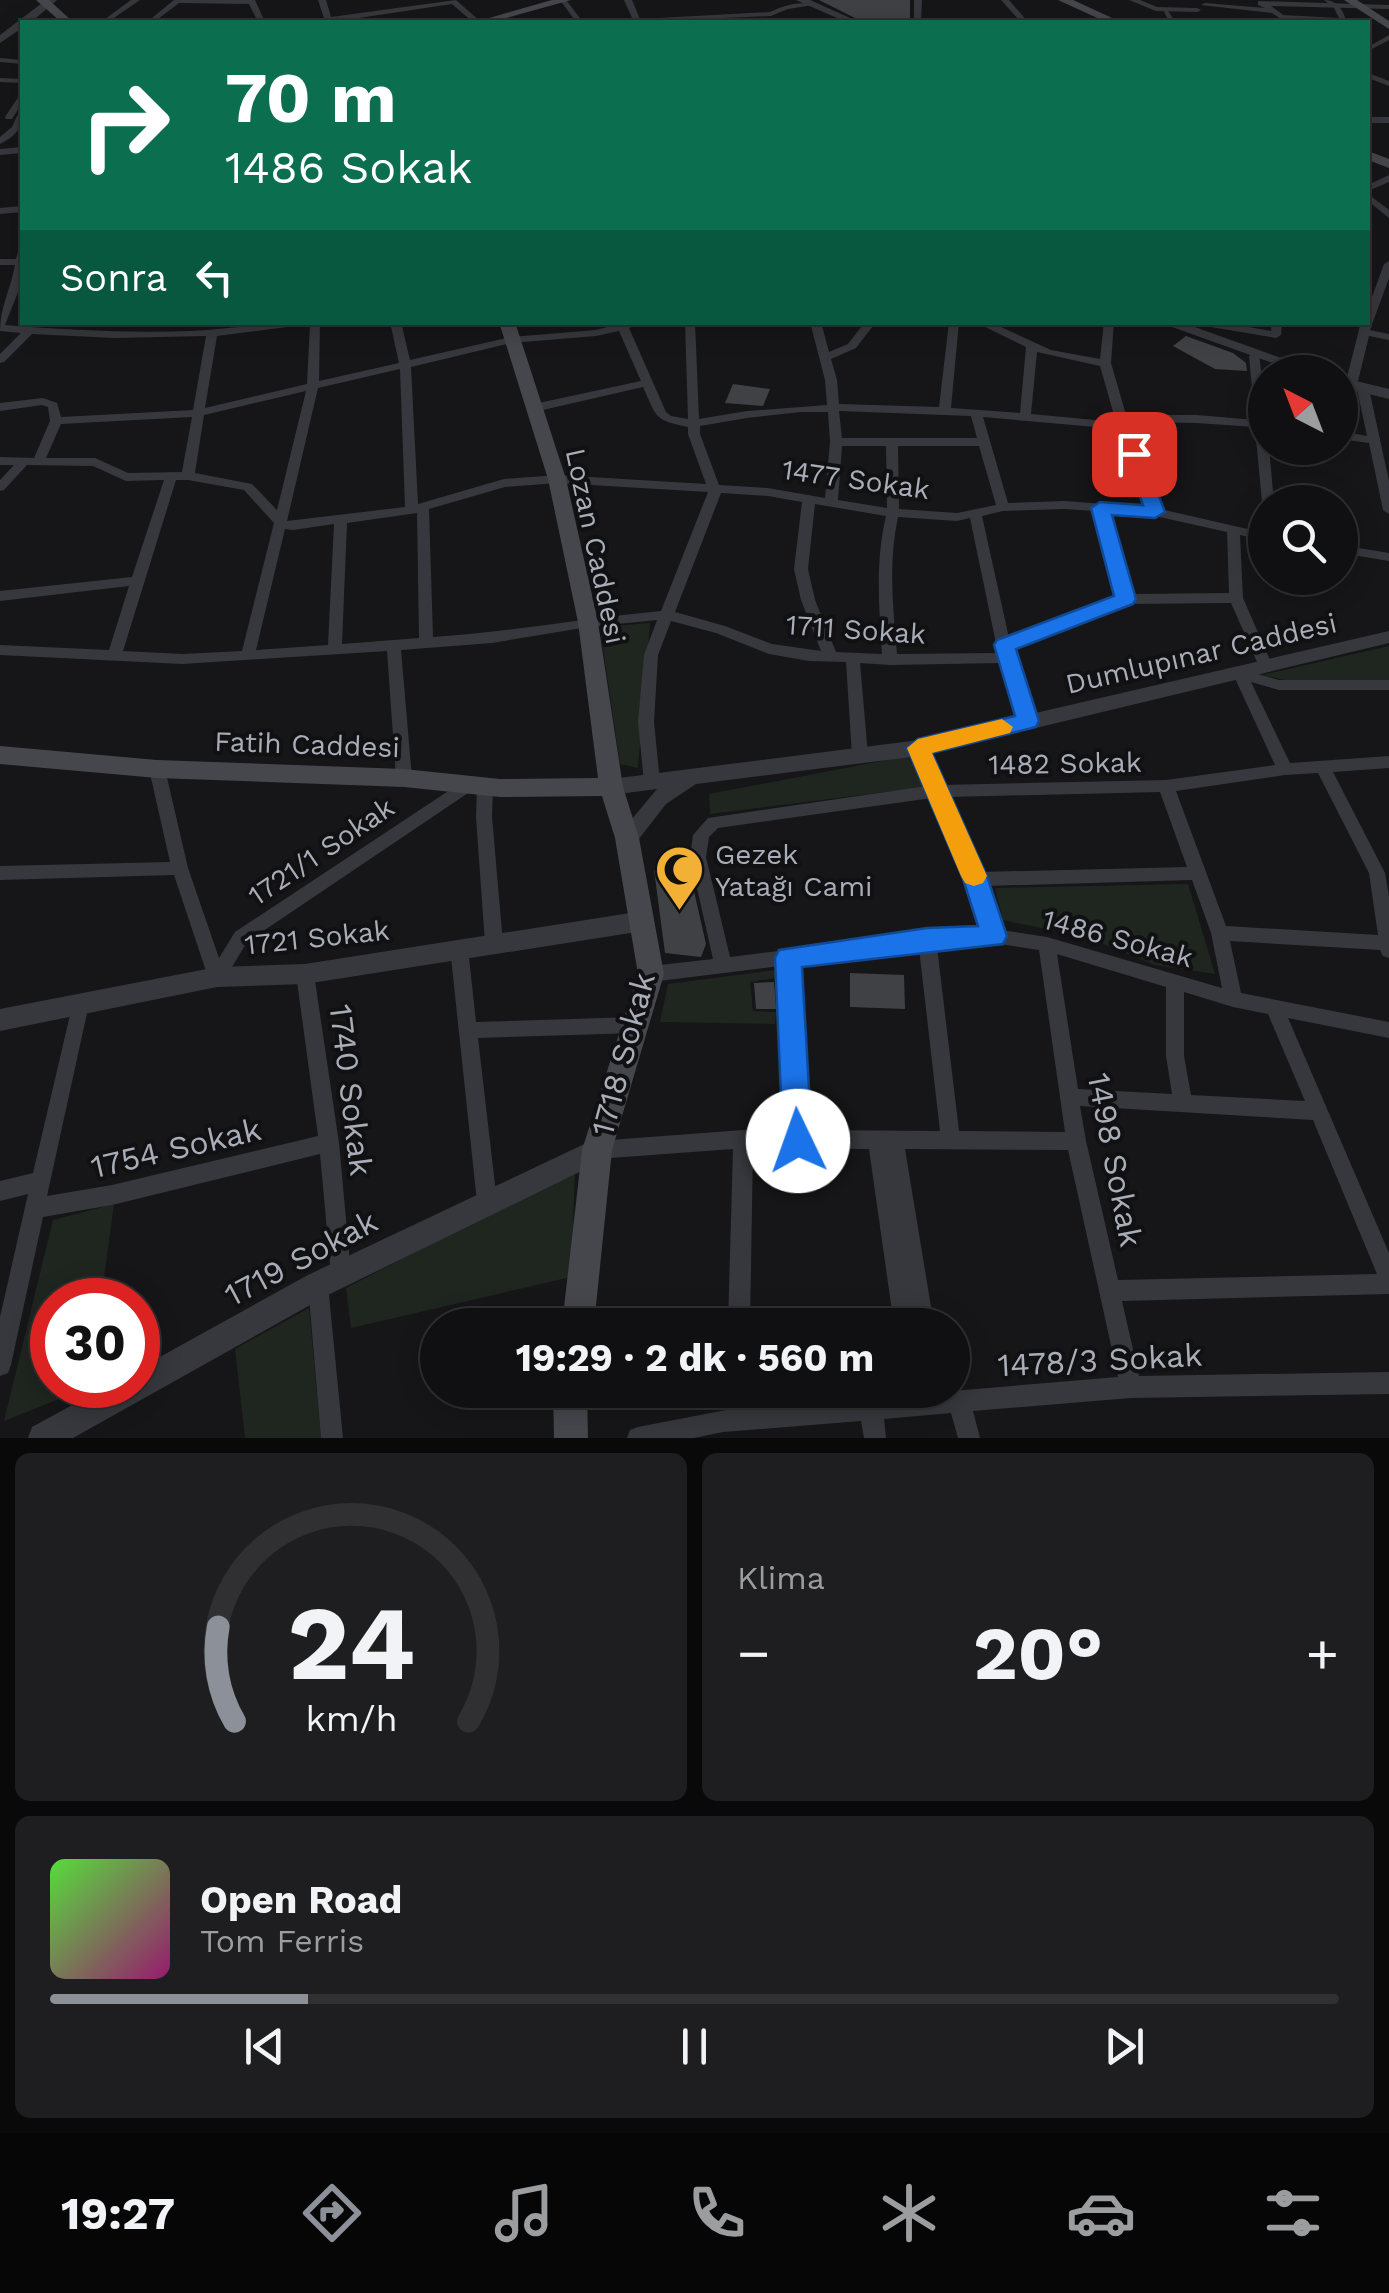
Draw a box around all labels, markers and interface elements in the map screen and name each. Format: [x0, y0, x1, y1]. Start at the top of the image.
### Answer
text: 70 m [225, 57, 397, 139]
icon: right [60, 60, 190, 190]
text: 1486 Sokak [225, 141, 472, 194]
icon: left [187, 250, 242, 305]
text: Sonra [60, 256, 167, 300]
north arrow [1248, 355, 1358, 465]
map controls [1248, 355, 1358, 595]
pin [1092, 412, 1177, 497]
icon: arrive [1107, 427, 1162, 482]
street label: Lozan Caddesi [559, 445, 632, 647]
street label: 1477 Sokak [780, 453, 932, 506]
button: search [1248, 485, 1358, 595]
street label: Dumlupınar Caddesi [1062, 606, 1340, 701]
street label: 1711 Sokak [785, 608, 927, 651]
street label: Fatih Caddesi [214, 725, 400, 764]
street label: 1482 Sokak [988, 746, 1142, 781]
street label: 1721/1 Sokak [242, 791, 401, 912]
place label: Gezek Yatağı Cami [715, 838, 873, 903]
mosque icon: Gezek Yatağı Cami [654, 844, 706, 912]
street label: 1486 Sokak [1039, 903, 1197, 974]
street label: 1721 Sokak [243, 913, 391, 962]
street label: 1718 Sokak [583, 968, 663, 1140]
street label: 1740 Sokak [322, 1002, 380, 1178]
street label: 1498 Sokak [1080, 1070, 1150, 1250]
position arrow [746, 1089, 850, 1193]
street label: 1754 Sokak [87, 1110, 265, 1186]
street label: 1719 Sokak [218, 1202, 384, 1314]
speed limit sign: 30 [30, 1278, 160, 1408]
text: 19:29 · 2 dk · 560 m [516, 1336, 874, 1380]
street label: 1478/3 Sokak [997, 1336, 1203, 1384]
text: Klima [737, 1559, 825, 1597]
text: 24 [287, 1582, 415, 1704]
text: 20° [973, 1609, 1103, 1697]
text: − [737, 1621, 770, 1685]
text: + [1306, 1621, 1339, 1685]
text: km/h [305, 1698, 397, 1740]
text: Open Road [200, 1878, 402, 1922]
text: Tom Ferris [200, 1922, 364, 1960]
icon: previous [237, 2019, 292, 2074]
icon: pause [667, 2019, 722, 2074]
icon: next [1097, 2019, 1152, 2074]
icon: directions [297, 2178, 367, 2248]
icon: music [489, 2178, 559, 2248]
icon: phone [682, 2178, 752, 2248]
icon: climate [874, 2178, 944, 2248]
icon: car [1066, 2178, 1136, 2248]
icon: filters [1258, 2178, 1328, 2248]
text: 19:27 [61, 2187, 175, 2240]

